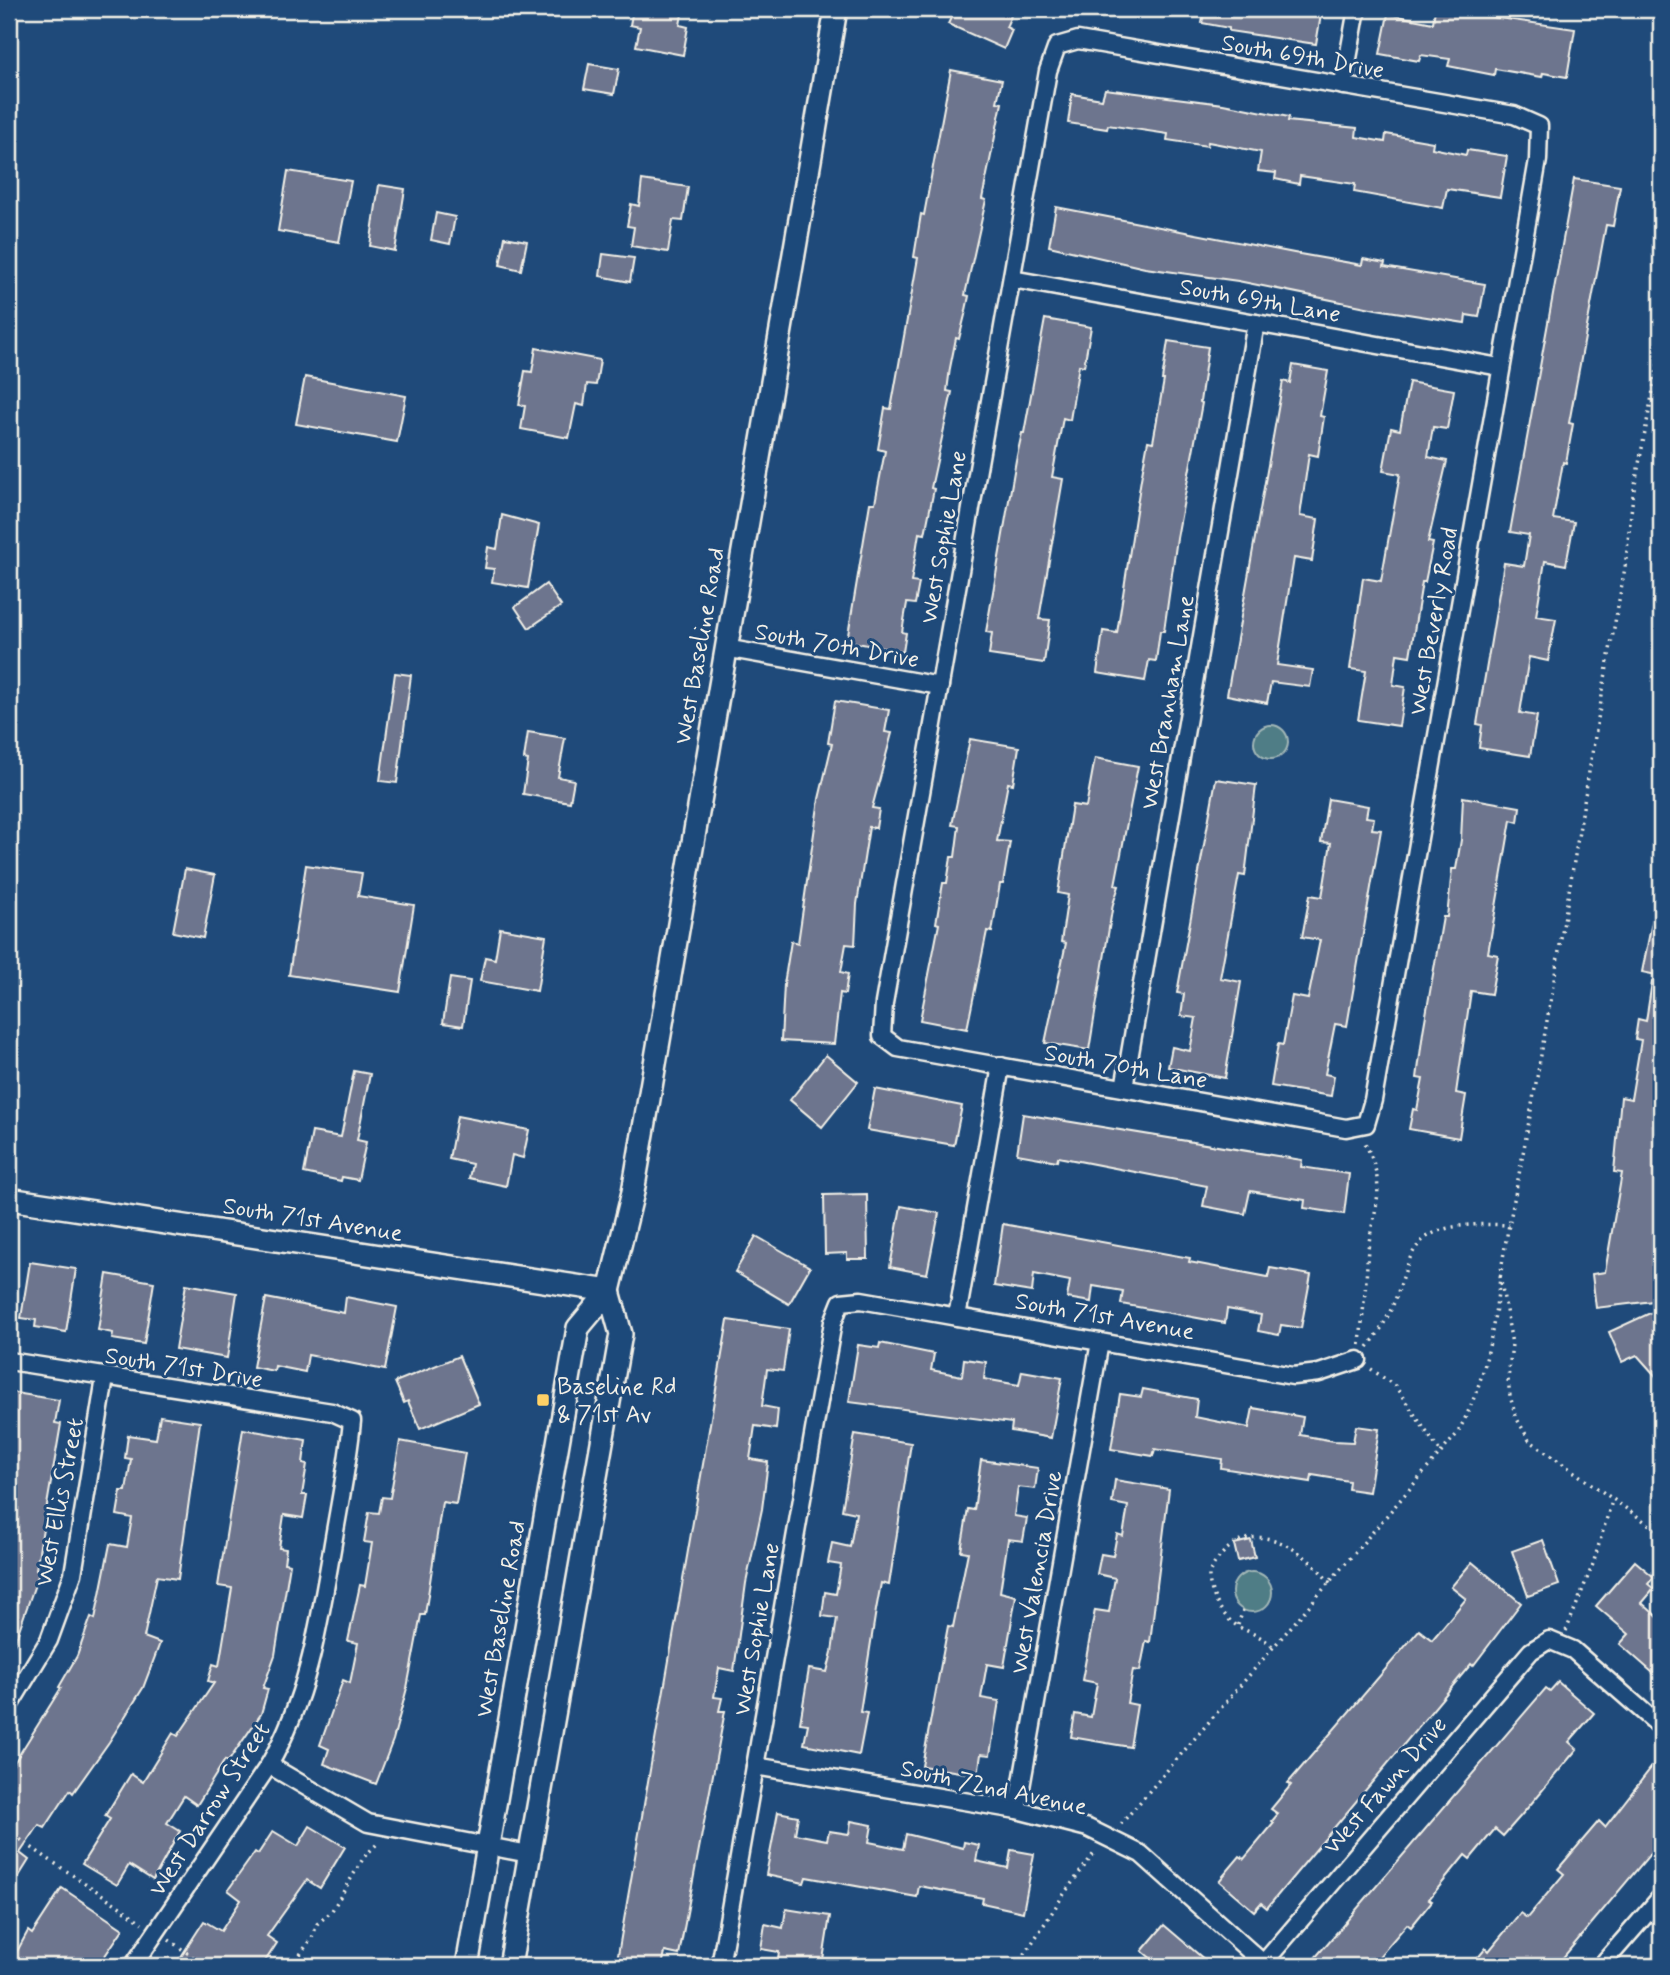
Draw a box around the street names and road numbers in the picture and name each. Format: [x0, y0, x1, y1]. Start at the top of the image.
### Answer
street label: South 69th Drive [1219, 28, 1387, 87]
street label: South 69th Lane [1177, 272, 1343, 331]
street label: West Sophie Lane [914, 448, 975, 626]
street label: West Beverly Road [1403, 525, 1466, 718]
street label: West Baseline Road [668, 545, 733, 747]
street label: West Branham Lane [1134, 592, 1203, 812]
street label: South 70th Drive [752, 617, 921, 676]
street label: South 70th Lane [1042, 1038, 1210, 1097]
street label: South 71st Avenue [221, 1191, 405, 1250]
street label: South 71st Avenue [1013, 1286, 1197, 1349]
street label: South 71st Drive [103, 1341, 265, 1396]
street label: West Ellis Street [29, 1415, 92, 1589]
street label: West Valencia Drive [1004, 1468, 1071, 1677]
street label: West Baseline Road [469, 1518, 534, 1720]
street label: West Sophie Lane [727, 1540, 788, 1718]
street label: West Fawn Drive [1318, 1710, 1455, 1862]
street label: West Darrow Street [142, 1717, 278, 1903]
street label: South 72nd Avenue [897, 1754, 1090, 1823]

